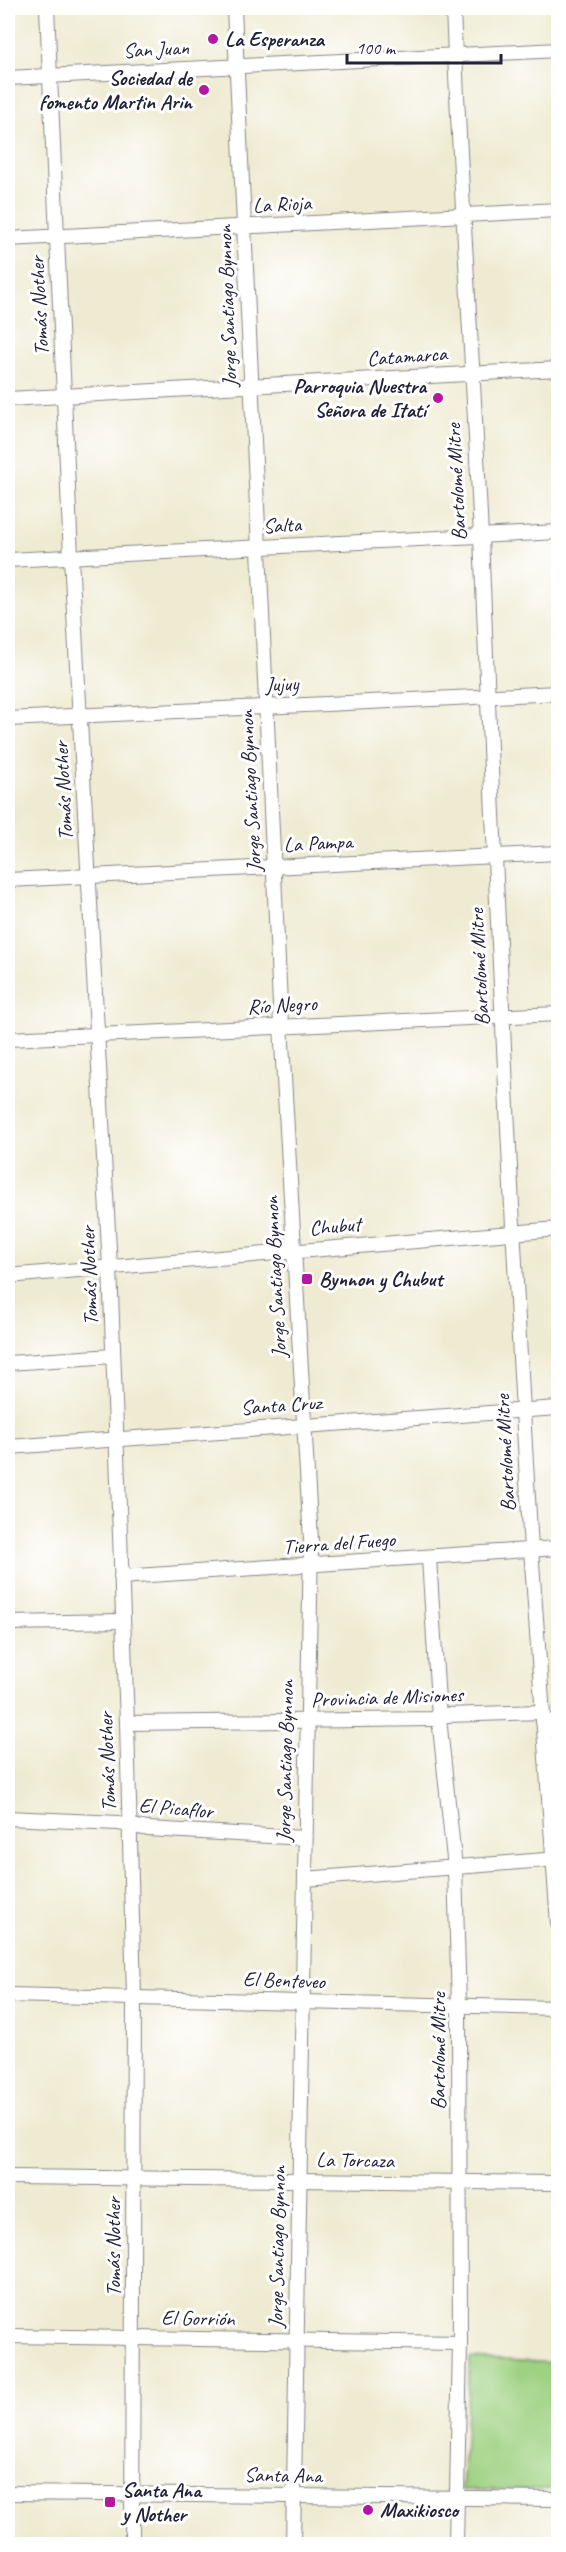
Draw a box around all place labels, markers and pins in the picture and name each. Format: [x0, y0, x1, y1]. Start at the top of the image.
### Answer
place label: La Esperanza [225, 26, 326, 52]
marker: La Esperanza [206, 32, 220, 46]
place label: Sociedad de fomento Martin Arin [39, 65, 194, 115]
marker: Sociedad de fomento Martin Arin [197, 83, 211, 97]
place label: Parroquia Nuestra Señora de Itatí [293, 373, 430, 423]
marker: Parroquia Nuestra Señora de Itatí [431, 391, 445, 405]
place label: Bynnon y Chubut [319, 1266, 445, 1293]
marker: Bynnon y Chubut [300, 1272, 314, 1286]
place label: Santa Ana y Nother [120, 2477, 203, 2527]
marker: Santa Ana y Nother [103, 2495, 117, 2509]
place label: Maxikiosco [380, 2497, 461, 2523]
marker: Maxikiosco [361, 2503, 375, 2517]

